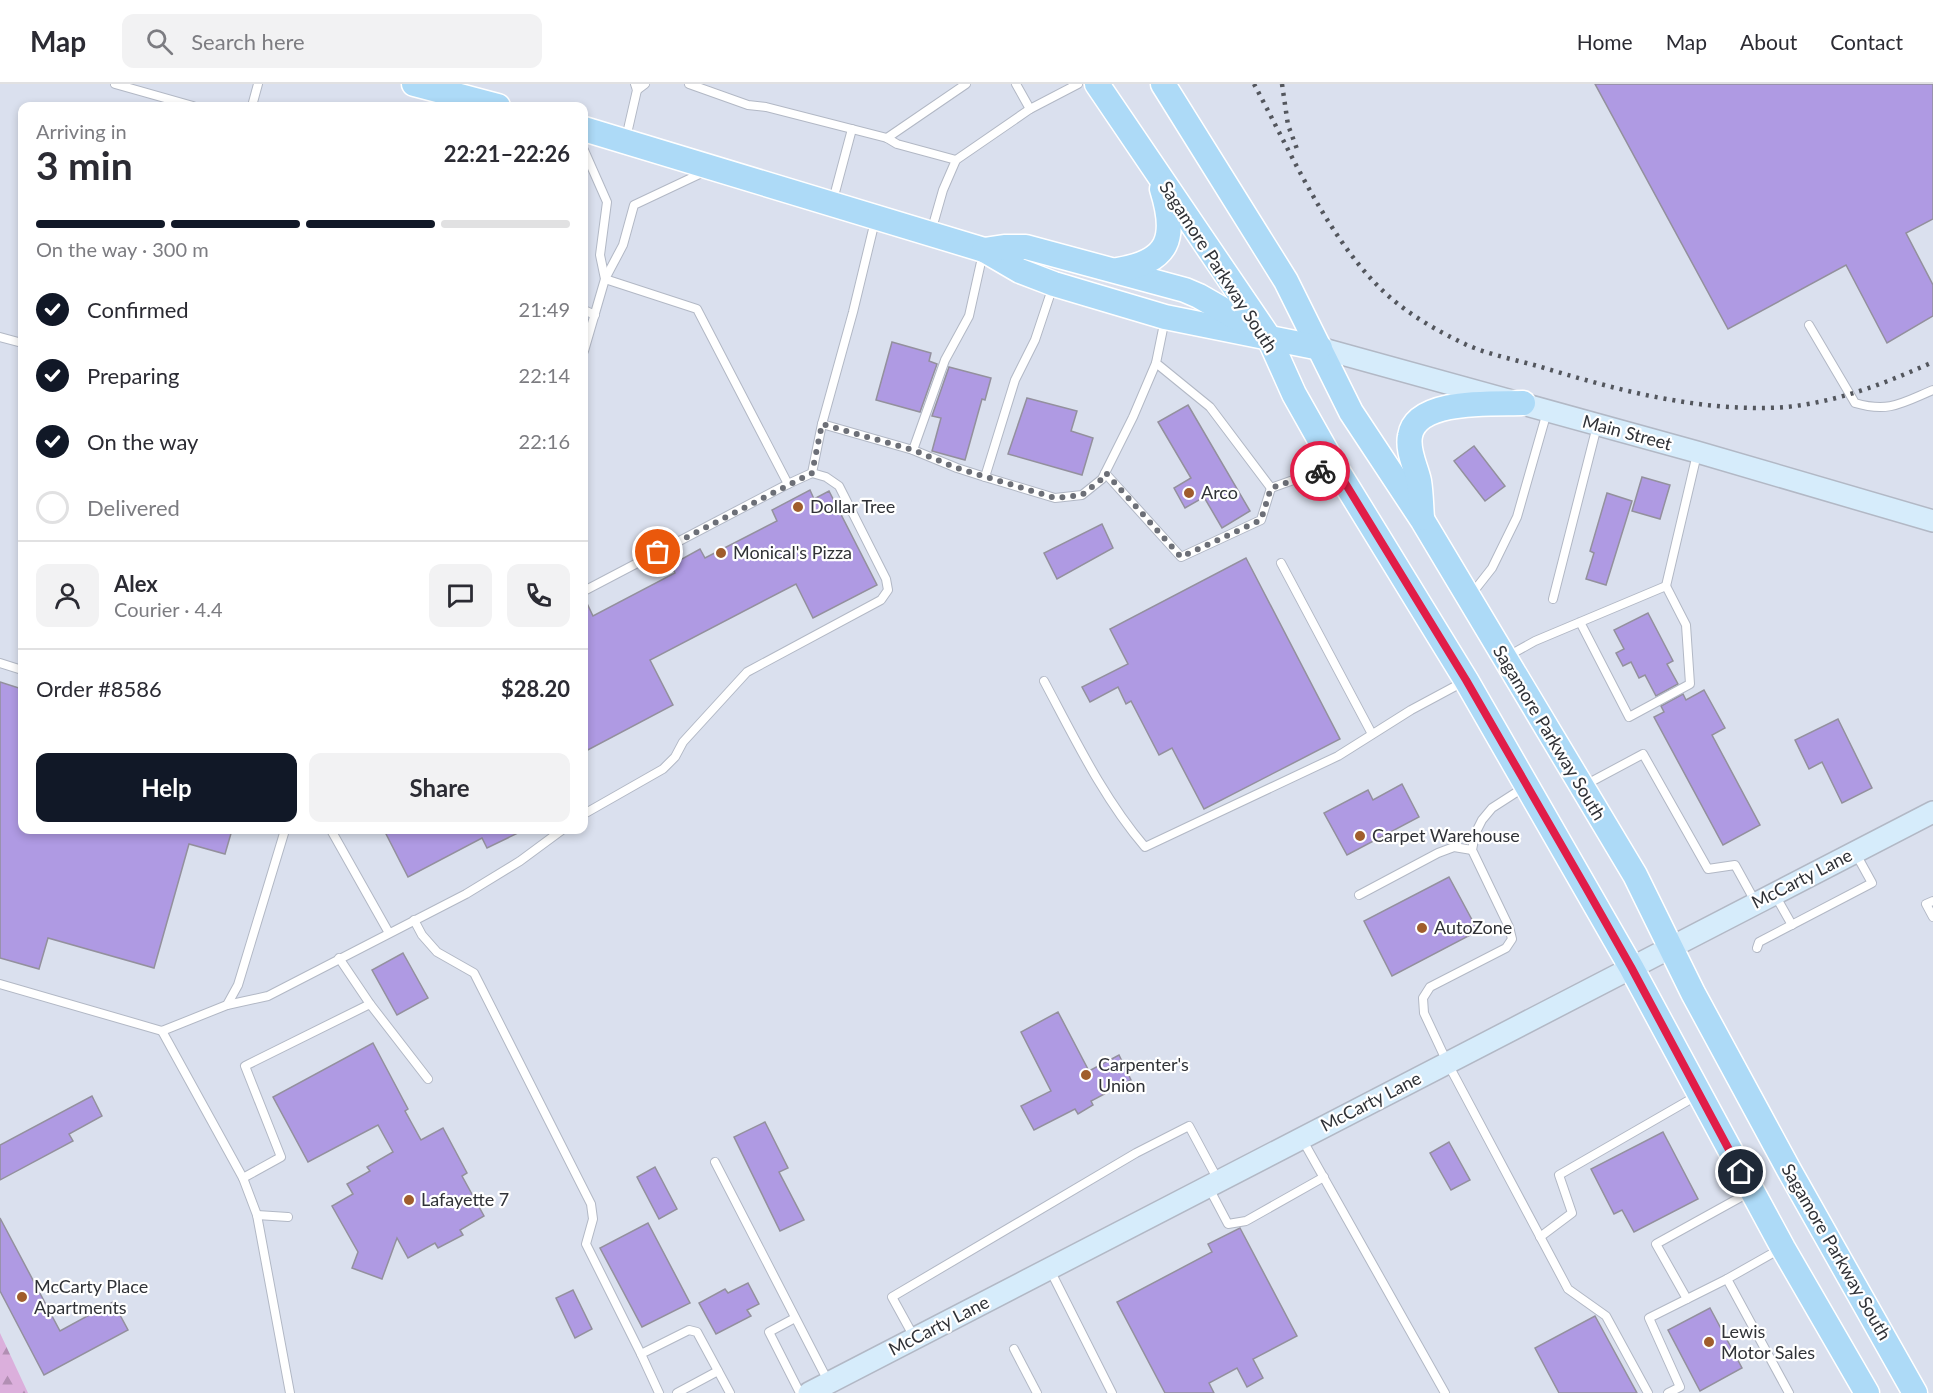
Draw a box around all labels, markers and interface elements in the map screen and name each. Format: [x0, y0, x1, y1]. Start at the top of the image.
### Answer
search box [122, 14, 542, 68]
text: Map [30, 24, 86, 58]
icon: search [143, 25, 176, 58]
text: Search here [191, 28, 305, 55]
text: Home [1577, 29, 1633, 54]
text: Map [1666, 29, 1707, 54]
text: About [1740, 29, 1797, 54]
text: Contact [1830, 29, 1903, 54]
text: Arriving in [36, 119, 127, 143]
text: 22:21–22:26 [444, 140, 570, 167]
text: 3 min [36, 142, 133, 188]
street label: Sagamore Parkway South [1155, 177, 1283, 356]
text: On the way · 300 m [36, 237, 209, 261]
icon: check [36, 293, 69, 326]
text: Confirmed [87, 296, 189, 323]
text: 21:49 [519, 297, 570, 321]
icon: check [36, 359, 69, 392]
text: Preparing [87, 362, 179, 389]
text: 22:14 [519, 363, 570, 387]
street label: Main Street [1580, 410, 1675, 455]
icon: check [36, 425, 69, 458]
text: On the way [87, 428, 198, 455]
text: 22:16 [519, 429, 570, 453]
courier [1290, 441, 1350, 501]
icon: bike [1304, 455, 1337, 488]
place label: Arco [1201, 481, 1238, 503]
marker: Arco [1182, 486, 1196, 500]
text: Delivered [87, 494, 180, 521]
place label: Dollar Tree [810, 495, 895, 517]
marker: Dollar Tree [791, 500, 805, 514]
pin [632, 526, 683, 577]
icon: bag [641, 535, 674, 568]
place label: Monical's Pizza [733, 541, 852, 563]
marker: Monical's Pizza [714, 546, 728, 560]
button: person [36, 564, 99, 627]
button: chat [429, 564, 492, 627]
button: phone [507, 564, 570, 627]
text: Alex [114, 570, 158, 597]
text: Courier · 4.4 [114, 597, 223, 621]
street label: Sagamore Parkway South [1489, 641, 1611, 824]
text: Order #8586 [36, 675, 162, 702]
text: $28.20 [501, 675, 570, 702]
button: Help [36, 753, 297, 822]
button: Share [309, 753, 570, 822]
place label: Carpet Warehouse [1372, 824, 1520, 846]
marker: Carpet Warehouse [1353, 829, 1367, 843]
street label: McCarty Lane [1748, 843, 1856, 913]
place label: AutoZone [1434, 916, 1512, 938]
marker: AutoZone [1415, 921, 1429, 935]
place label: Carpenter's Union [1098, 1053, 1189, 1096]
street label: McCarty Lane [1317, 1066, 1425, 1136]
marker: Carpenter's Union [1079, 1068, 1093, 1082]
pin [1715, 1146, 1766, 1197]
icon: home [1724, 1155, 1757, 1188]
street label: Sagamore Parkway South [1777, 1159, 1896, 1344]
place label: Lafayette 7 [421, 1188, 509, 1210]
marker: Lafayette 7 [402, 1193, 416, 1207]
place label: McCarty Place Apartments [34, 1275, 148, 1318]
marker: McCarty Place Apartments [15, 1290, 29, 1304]
street label: McCarty Lane [885, 1290, 993, 1360]
place label: Lewis Motor Sales [1721, 1320, 1815, 1363]
marker: Lewis Motor Sales [1702, 1335, 1716, 1349]

